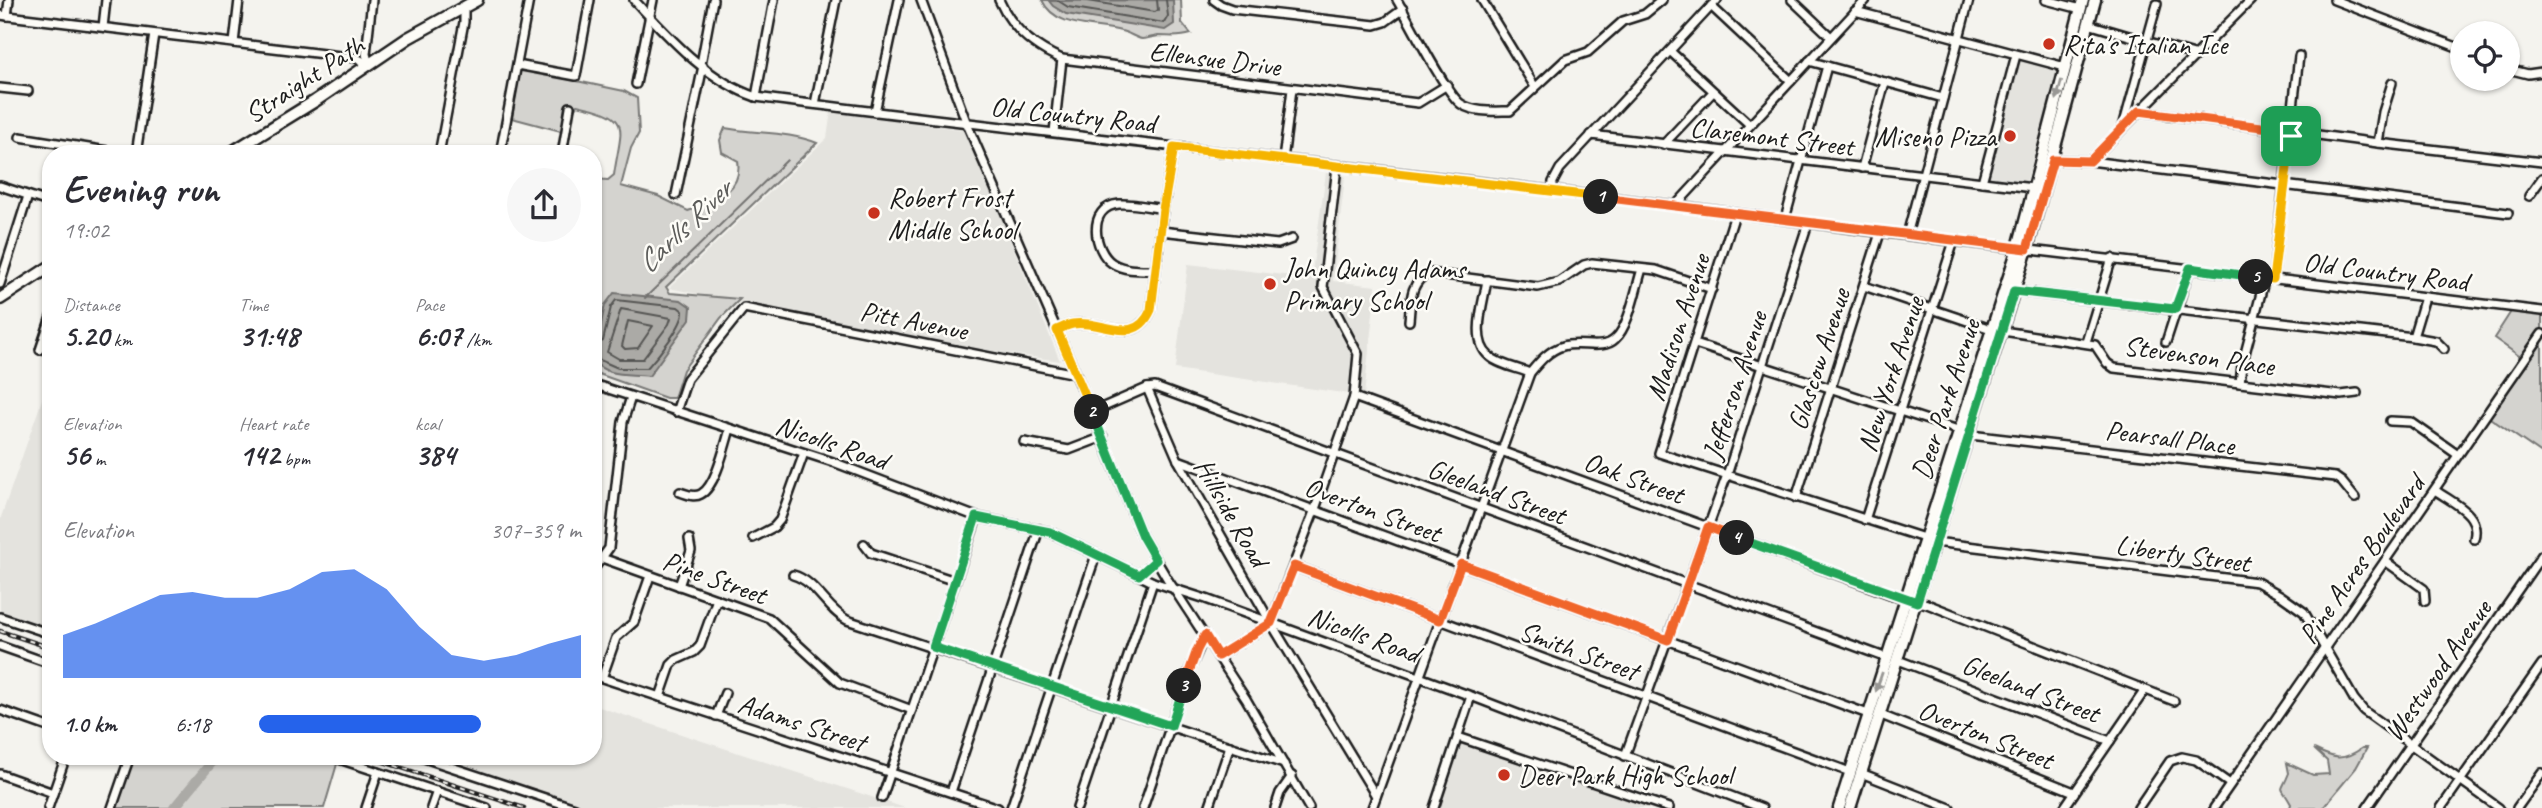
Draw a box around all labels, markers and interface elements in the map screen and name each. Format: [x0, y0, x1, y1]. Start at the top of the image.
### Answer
map controls [2450, 21, 2520, 91]
button: locate [2450, 21, 2520, 91]
street label: Straight Path [238, 27, 372, 131]
place label: Rita's Italian Ice [2063, 27, 2229, 62]
street label: Ellensue Drive [1147, 33, 1284, 84]
marker: Rita's Italian Ice [2041, 36, 2057, 52]
one-way arrow [2053, 79, 2064, 101]
street label: Old Country Road [989, 88, 1161, 141]
pin [2261, 106, 2321, 166]
street label: Claremont Street [1688, 109, 1858, 164]
icon: arrive [2272, 117, 2310, 155]
place label: Miseno Pizza [1875, 119, 1998, 154]
marker: Miseno Pizza [2002, 128, 2018, 144]
text: Evening run [63, 166, 219, 213]
button: share [507, 168, 581, 242]
water label: Carlls River [628, 168, 743, 281]
place label: Robert Frost Middle School [888, 180, 1022, 247]
pin: 1 [1584, 180, 1618, 214]
text: 1 [1596, 184, 1605, 208]
marker: Robert Frost Middle School [866, 205, 882, 221]
text: 19:02 [63, 216, 109, 245]
street label: Old Country Road [2302, 244, 2474, 299]
street label: Madison Avenue [1637, 248, 1718, 405]
place label: John Quincy Adams Primary School [1282, 251, 1468, 318]
pin: 5 [2238, 260, 2274, 294]
text: 5 [2251, 264, 2260, 288]
marker: John Quincy Adams Primary School [1262, 276, 1278, 292]
street label: Glascow Avenue [1779, 282, 1858, 434]
street label: New York Avenue [1849, 290, 1933, 456]
text: Distance [63, 293, 120, 317]
text: Time [239, 293, 268, 317]
text: Pace [415, 293, 444, 317]
street label: Pitt Avenue [857, 293, 972, 348]
street label: Jefferson Avenue [1693, 305, 1775, 466]
street label: Deer Park Avenue [1903, 313, 1988, 484]
text: 5.20 [63, 317, 109, 355]
text: 31:48 [239, 317, 299, 355]
text: 6:07 [415, 317, 462, 355]
text: km [109, 328, 132, 352]
text: /km [462, 328, 491, 352]
street label: Stevenson Place [2122, 328, 2278, 384]
pin: 2 [1074, 394, 1110, 430]
text: 2 [1087, 399, 1096, 423]
street label: Nicolls Road [771, 407, 896, 479]
text: Elevation [63, 412, 121, 436]
text: Heart rate [239, 412, 308, 436]
text: kcal [415, 412, 440, 436]
street label: Pearsall Place [2103, 412, 2238, 463]
text: 56 [63, 436, 90, 474]
text: 142 [239, 436, 280, 474]
text: 384 [415, 436, 456, 474]
street label: Oak Street [1579, 443, 1691, 513]
text: m [90, 447, 105, 471]
text: bpm [280, 447, 310, 471]
street label: Gleeland Street [1423, 450, 1573, 533]
street label: Hillside Road [1187, 452, 1279, 576]
street label: Pine Acres Boulevard [2290, 465, 2435, 650]
street label: Overton Street [1300, 469, 1448, 551]
text: Elevation [63, 516, 134, 545]
text: 307–359 m [490, 516, 581, 545]
pin: 4 [1720, 520, 1754, 556]
text: 4 [1732, 525, 1741, 549]
street label: Liberty Street [2114, 527, 2255, 581]
street label: Pine Street [658, 543, 774, 613]
street label: Westwood Avenue [2376, 591, 2500, 748]
street label: Nicolls Road [1303, 598, 1428, 672]
street label: Smith Street [1515, 613, 1646, 689]
street label: Gleeland Street [1957, 646, 2107, 732]
pin: 3 [1166, 668, 1202, 704]
one-way arrow [1873, 672, 1884, 693]
text: 3 [1179, 673, 1188, 697]
street label: Adams Street [734, 685, 873, 761]
street label: Overton Street [1913, 692, 2061, 778]
text: 1.0 km [63, 710, 117, 739]
text: 6:18 [175, 710, 211, 739]
place label: Deer Park High School [1518, 758, 1737, 793]
marker: Deer Park High School [1496, 767, 1512, 783]

